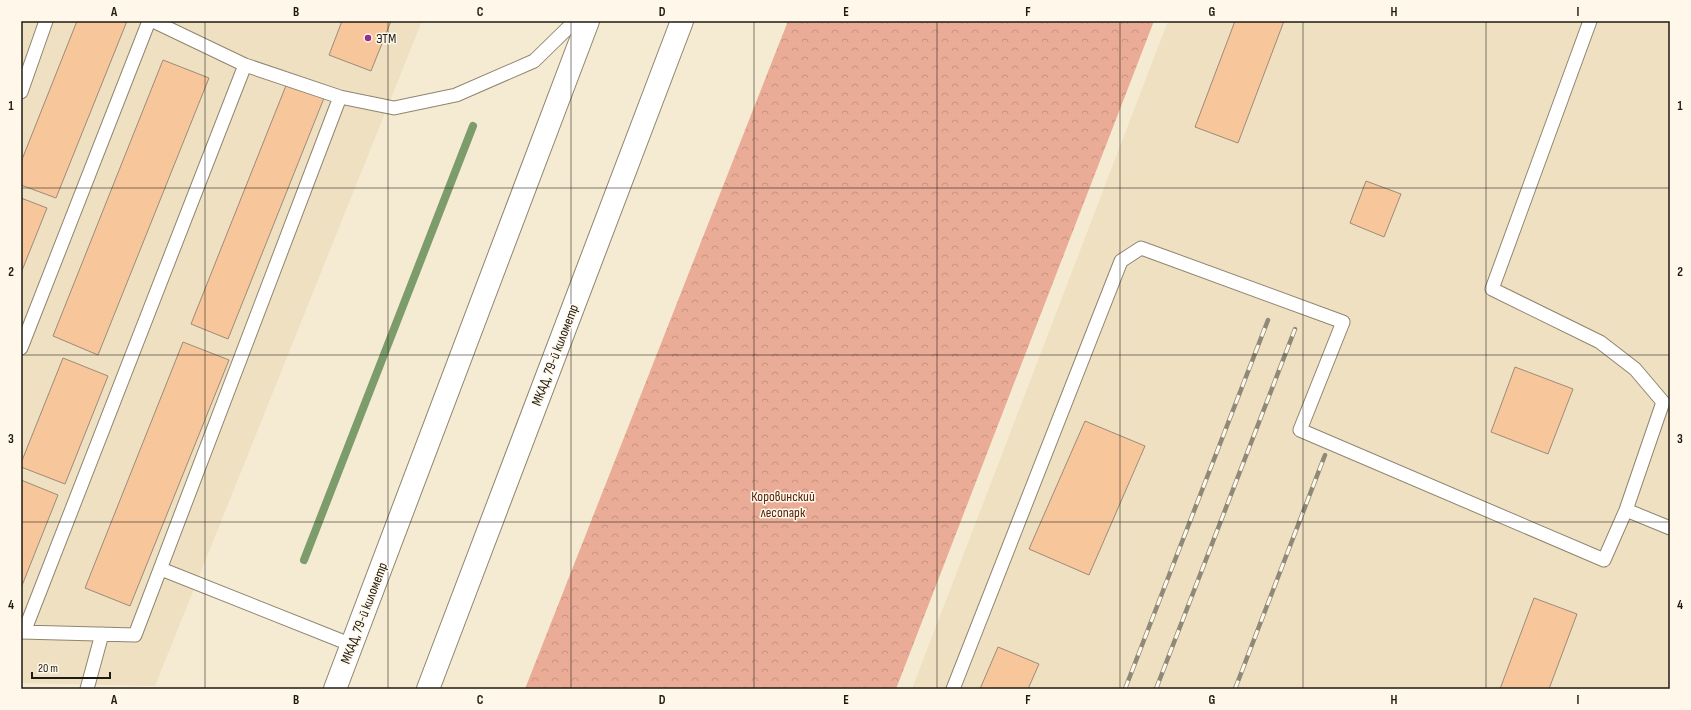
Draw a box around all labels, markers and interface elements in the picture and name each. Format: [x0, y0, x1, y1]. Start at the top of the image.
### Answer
text: A [110, 4, 118, 20]
text: B [293, 4, 299, 20]
text: C [477, 4, 484, 20]
text: D [659, 4, 666, 20]
text: E [843, 4, 849, 20]
text: F [1025, 4, 1031, 20]
text: G [1209, 4, 1216, 20]
text: H [1391, 4, 1398, 20]
text: I [1577, 4, 1580, 20]
place label: ЭТМ [376, 30, 396, 47]
marker: ЭТМ [363, 33, 373, 43]
text: 1 [8, 98, 14, 114]
text: 1 [1677, 98, 1683, 114]
text: 2 [8, 264, 14, 280]
text: 2 [1677, 264, 1683, 280]
street label: МКАД, 79-й километр [528, 302, 582, 408]
text: 3 [8, 431, 14, 447]
text: 3 [1677, 431, 1683, 447]
park label: Коровинский лесопарк [751, 488, 815, 521]
street label: МКАД, 79-й километр [337, 560, 391, 666]
text: 4 [8, 597, 14, 613]
text: 4 [1677, 597, 1683, 613]
scale bar [32, 654, 110, 680]
text: 20 m [38, 661, 58, 676]
text: A [110, 692, 118, 708]
text: B [293, 692, 299, 708]
text: C [477, 692, 484, 708]
text: D [659, 692, 666, 708]
text: E [843, 692, 849, 708]
text: F [1025, 692, 1031, 708]
text: G [1209, 692, 1216, 708]
text: H [1391, 692, 1398, 708]
text: I [1577, 692, 1580, 708]

